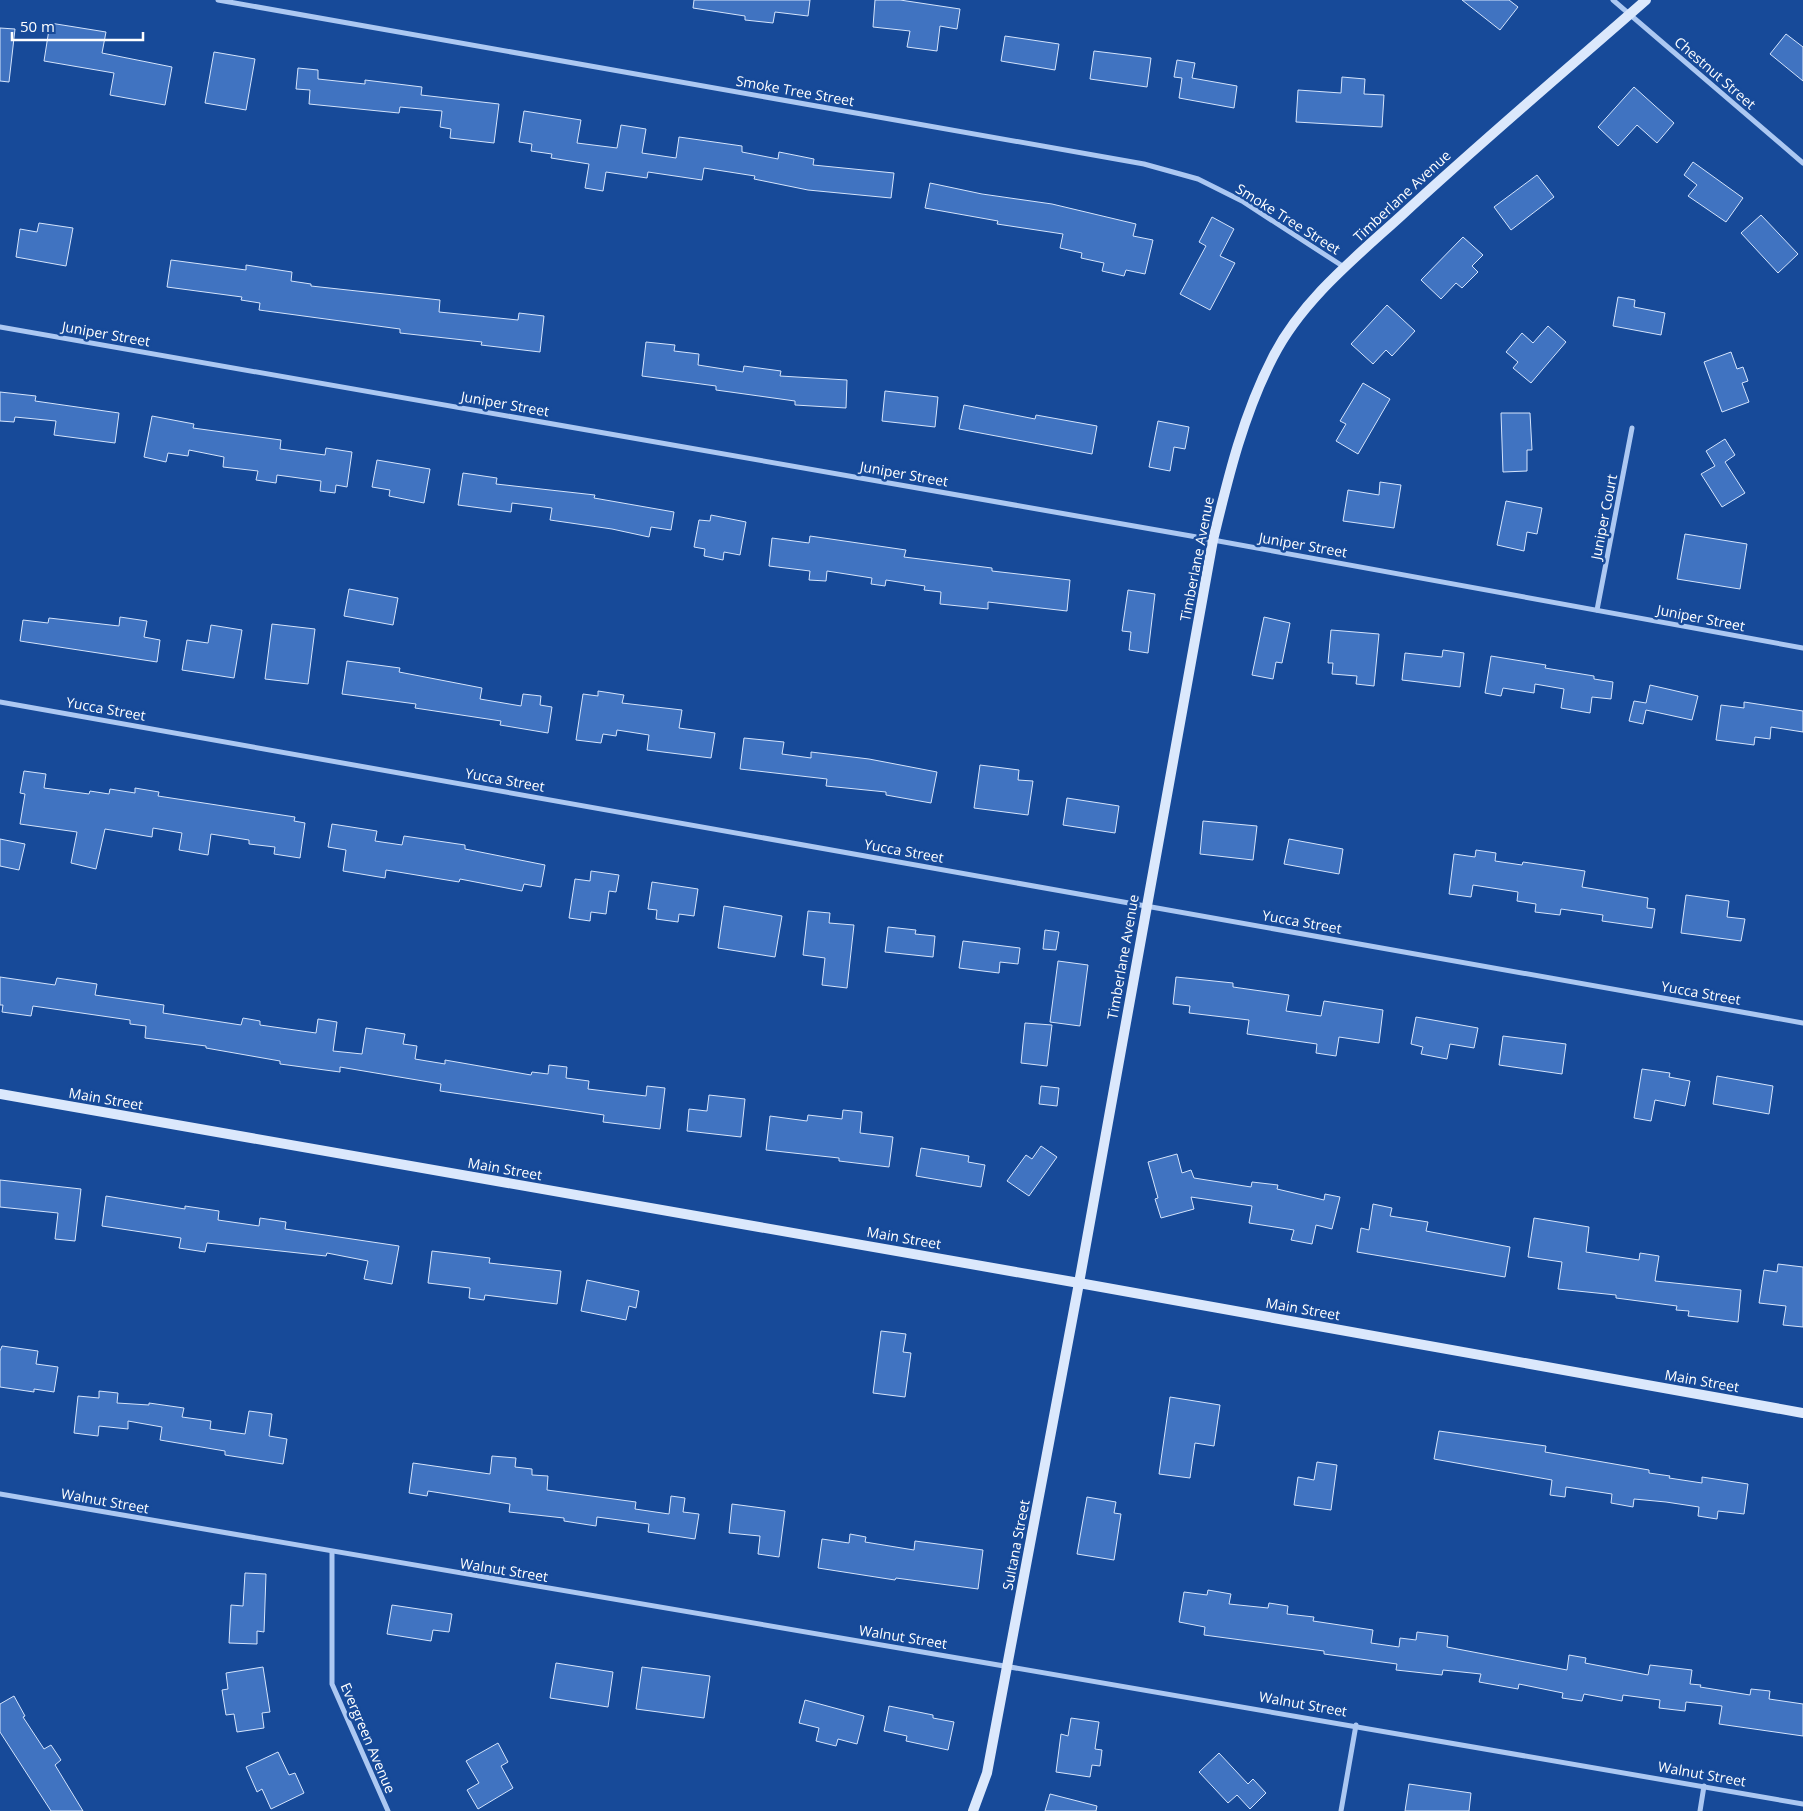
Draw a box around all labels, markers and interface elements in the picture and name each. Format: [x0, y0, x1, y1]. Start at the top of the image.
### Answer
scale bar [12, 10, 144, 42]
text: 50 m [20, 16, 55, 36]
street label: Chestnut Street [1671, 32, 1760, 113]
street label: Smoke Tree Street [734, 71, 856, 110]
street label: Timberlane Avenue [1349, 145, 1454, 246]
street label: Smoke Tree Street [1232, 179, 1344, 258]
street label: Juniper Street [58, 316, 152, 351]
street label: Juniper Street [457, 386, 551, 421]
street label: Juniper Street [856, 456, 950, 491]
street label: Juniper Court [1586, 472, 1621, 563]
street label: Timberlane Avenue [1175, 495, 1218, 623]
street label: Juniper Street [1255, 527, 1349, 562]
street label: Juniper Street [1653, 599, 1747, 635]
street label: Yucca Street [65, 692, 147, 725]
street label: Yucca Street [464, 763, 546, 796]
street label: Yucca Street [863, 834, 945, 867]
street label: Timberlane Avenue [1102, 893, 1143, 1021]
street label: Yucca Street [1261, 905, 1343, 938]
street label: Yucca Street [1660, 976, 1742, 1009]
street label: Main Street [67, 1083, 145, 1114]
street label: Main Street [466, 1153, 544, 1184]
street label: Main Street [865, 1222, 943, 1253]
street label: Main Street [1264, 1293, 1342, 1324]
street label: Main Street [1663, 1365, 1741, 1396]
street label: Walnut Street [60, 1483, 151, 1518]
street label: Sultana Street [997, 1498, 1034, 1592]
street label: Walnut Street [459, 1553, 550, 1586]
street label: Walnut Street [858, 1620, 949, 1653]
street label: Evergreen Avenue [337, 1680, 400, 1796]
street label: Walnut Street [1258, 1686, 1349, 1721]
street label: Walnut Street [1657, 1756, 1748, 1791]

